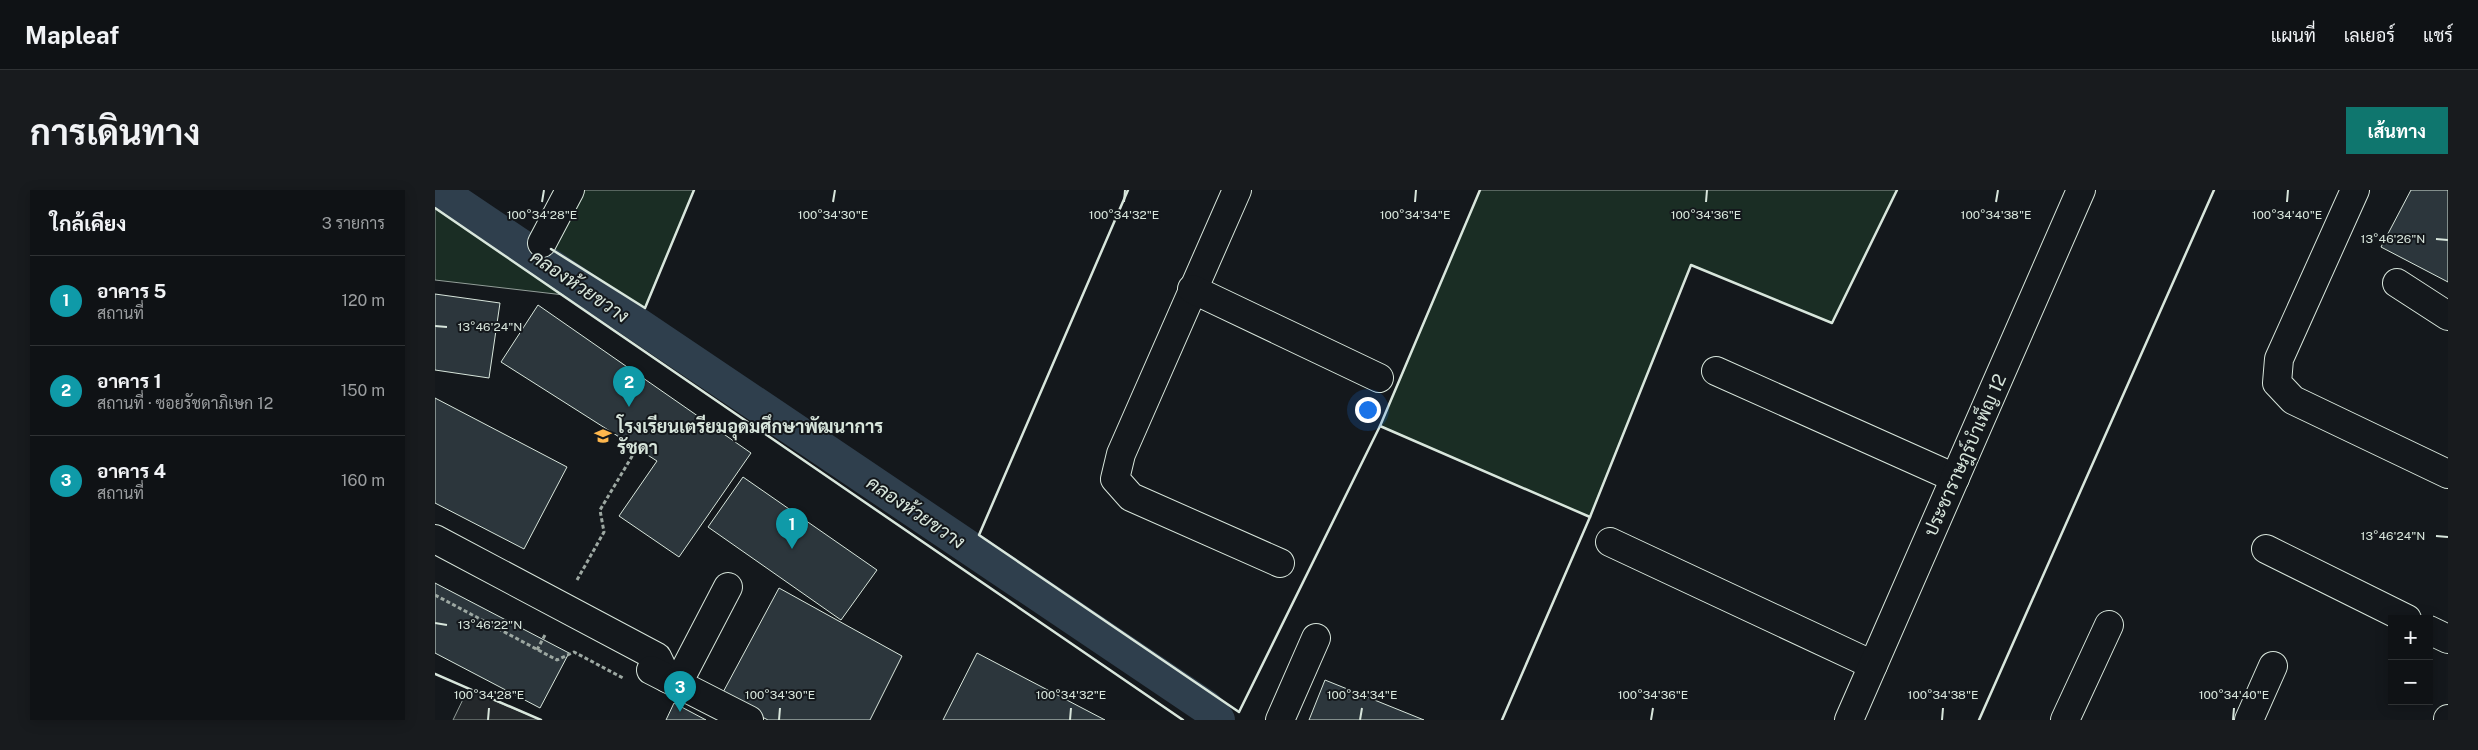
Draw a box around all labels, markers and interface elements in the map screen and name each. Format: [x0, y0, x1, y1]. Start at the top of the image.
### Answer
text: Mapleaf [25, 21, 119, 49]
text: แผนที่ [2271, 25, 2316, 46]
text: เลเยอร์ [2344, 25, 2395, 46]
text: แชร์ [2423, 25, 2453, 46]
button: เส้นทาง [2346, 107, 2448, 154]
text: การเดินทาง [30, 112, 200, 153]
text: 100°34'28"E [507, 208, 577, 222]
text: 100°34'30"E [798, 208, 868, 222]
text: 100°34'32"E [1089, 208, 1159, 222]
text: 100°34'34"E [1380, 208, 1450, 222]
text: 100°34'36"E [1671, 208, 1741, 222]
text: 100°34'38"E [1961, 208, 2031, 222]
text: 100°34'40"E [2252, 208, 2322, 222]
text: ใกล้เคียง [50, 211, 126, 236]
text: 3 รายการ [322, 214, 385, 233]
text: 13°46'26"N [2361, 232, 2425, 246]
water label: คลองห้วยขวาง [527, 245, 634, 327]
text: อาคาร 5 [97, 280, 166, 302]
text: 1 [63, 291, 69, 310]
text: 120 m [341, 291, 385, 310]
text: สถานที่ [97, 304, 144, 323]
text: 13°46'24"N [458, 320, 522, 334]
pin: 2 [613, 366, 645, 407]
street label: ประชาราษฎร์บำเพ็ญ 12 [1917, 369, 2012, 540]
text: อาคาร 1 [97, 370, 162, 392]
text: 2 [61, 381, 71, 400]
text: 150 m [341, 381, 385, 400]
text: สถานที่ · ซอยรัชดาภิเษก 12 [97, 394, 273, 413]
your location [1355, 397, 1381, 423]
place label: โรงเรียนเตรียมอุดมศึกษาพัฒนาการ รัชดา [616, 414, 883, 458]
school or university icon: โรงเรียนเตรียมอุดมศึกษาพัฒนาการ รัชดา [593, 426, 613, 446]
text: อาคาร 4 [97, 460, 166, 482]
text: 3 [61, 471, 71, 490]
text: 160 m [341, 471, 385, 490]
water label: คลองห้วยขวาง [863, 471, 970, 553]
text: สถานที่ [97, 484, 144, 503]
pin: 1 [776, 508, 808, 549]
text: 13°46'24"N [2361, 529, 2425, 543]
map controls [2388, 615, 2433, 705]
button: + [2388, 615, 2433, 660]
text: 13°46'22"N [458, 618, 522, 632]
button: − [2388, 660, 2433, 705]
pin: 3 [664, 671, 696, 712]
text: 100°34'28"E [454, 688, 524, 702]
text: 100°34'30"E [745, 688, 815, 702]
text: 100°34'32"E [1036, 688, 1106, 702]
text: 100°34'34"E [1327, 688, 1397, 702]
text: 100°34'36"E [1618, 688, 1688, 702]
text: 100°34'38"E [1908, 688, 1978, 702]
text: 100°34'40"E [2199, 688, 2269, 702]

